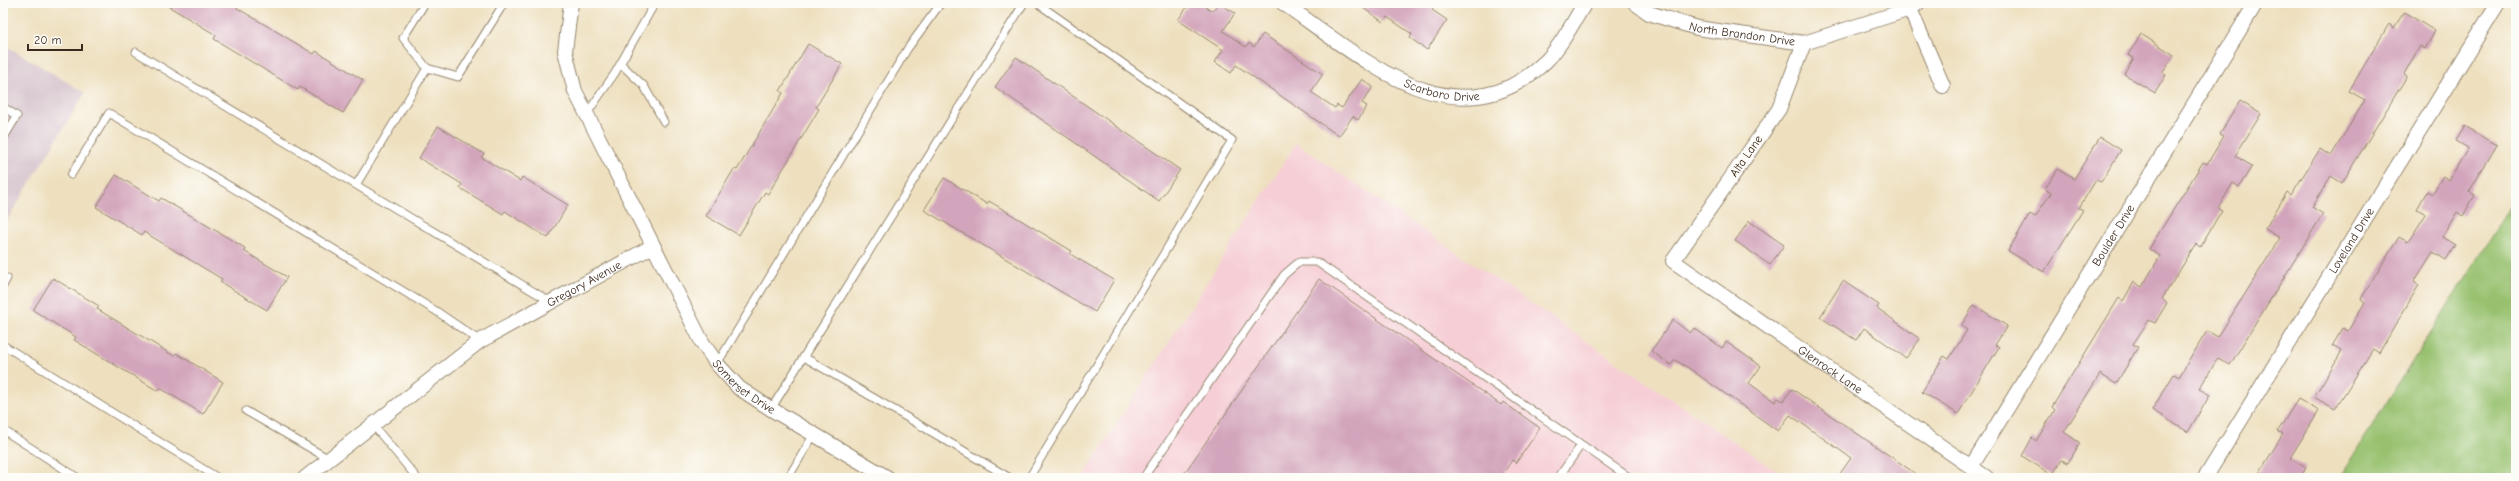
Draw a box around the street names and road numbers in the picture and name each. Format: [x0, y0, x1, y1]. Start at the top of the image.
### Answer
street label: North Brandon Drive [1687, 19, 1796, 49]
street label: Scarboro Drive [1402, 76, 1480, 104]
street label: Alta Lane [1727, 133, 1765, 179]
street label: Boulder Drive [2089, 202, 2138, 269]
street label: Loveland Drive [2326, 205, 2377, 276]
street label: Gregory Avenue [545, 258, 624, 310]
street label: Glenrock Lane [1795, 343, 1865, 397]
street label: Somerset Drive [709, 357, 778, 417]

